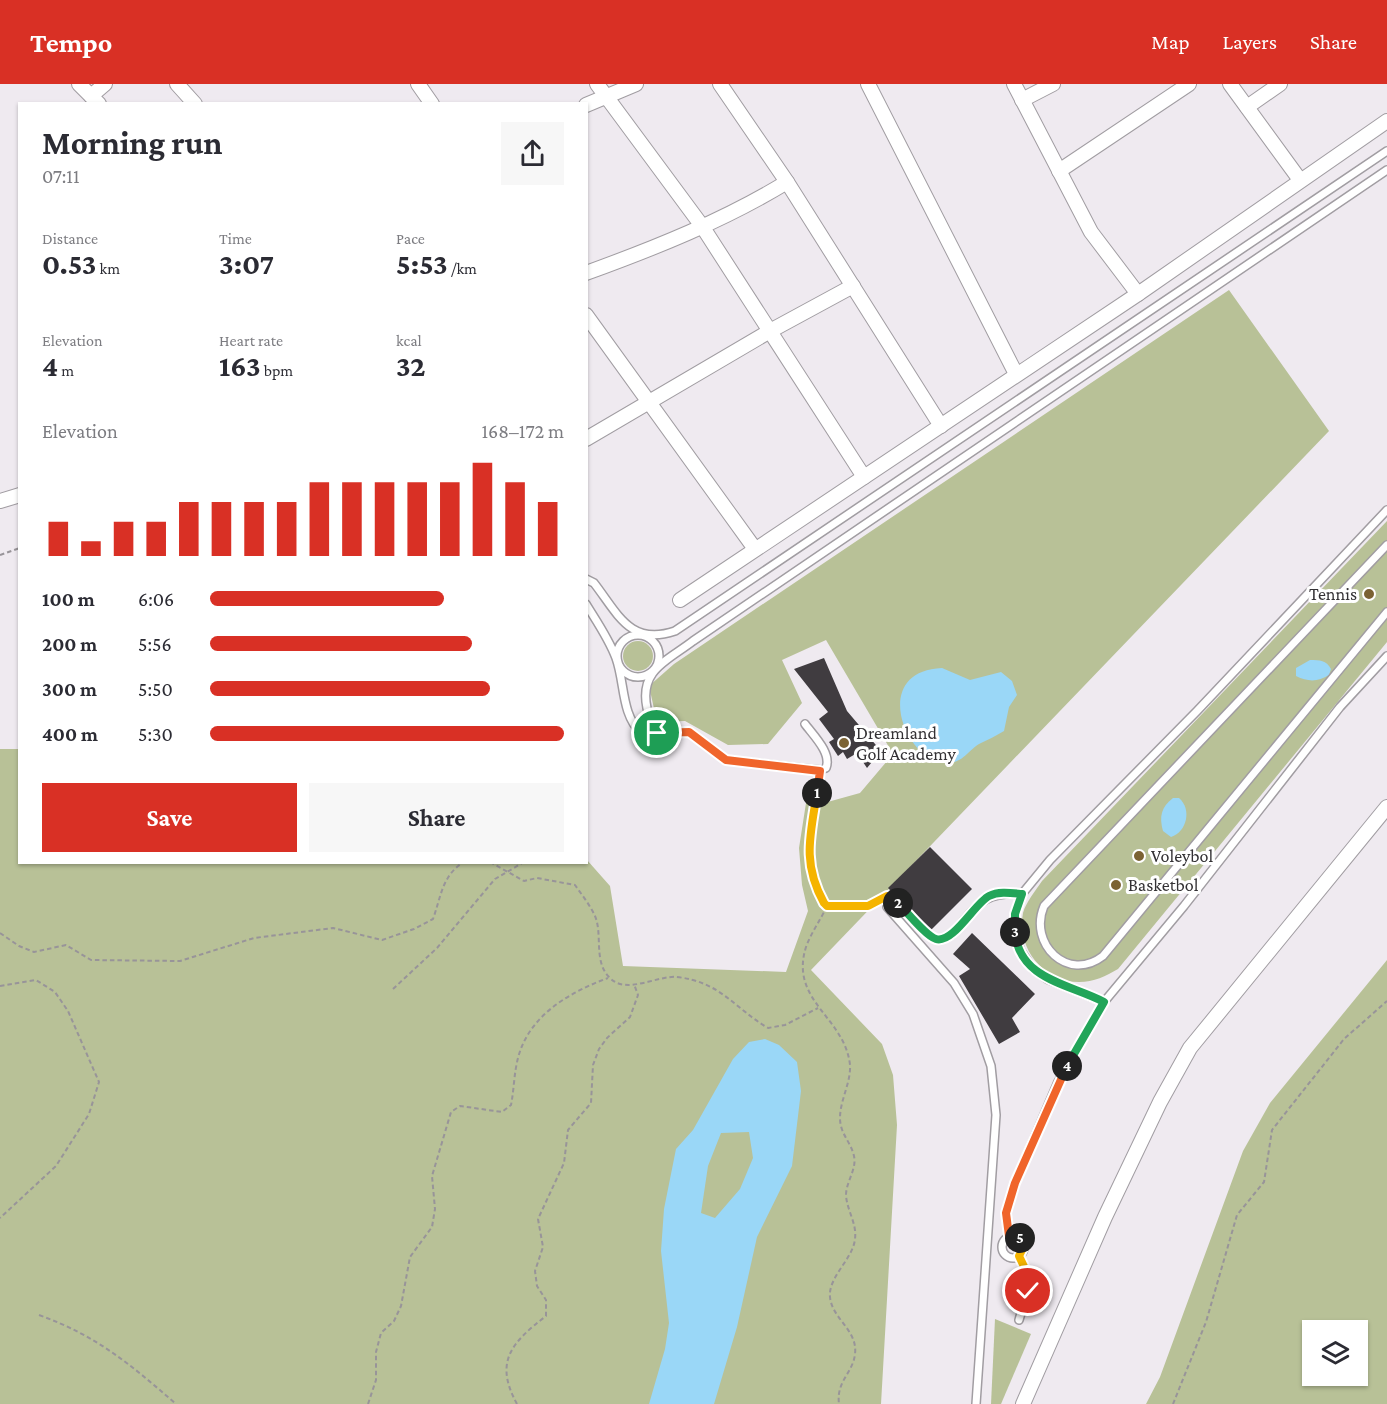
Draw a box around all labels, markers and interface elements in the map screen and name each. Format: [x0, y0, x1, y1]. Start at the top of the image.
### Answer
text: Tempo [30, 27, 112, 58]
text: Map [1151, 30, 1190, 54]
text: Layers [1223, 30, 1277, 54]
text: Share [1310, 30, 1357, 54]
button: share [501, 122, 564, 185]
text: Morning run [42, 124, 223, 161]
text: 07:11 [42, 165, 80, 187]
text: Distance [42, 230, 98, 247]
text: Time [219, 230, 252, 247]
text: Pace [396, 230, 425, 247]
text: 0.53 [42, 247, 96, 280]
text: 3:07 [219, 247, 274, 280]
text: 5:53 [396, 247, 448, 280]
text: km [96, 260, 120, 277]
text: /km [448, 260, 477, 277]
text: Elevation [42, 332, 103, 349]
text: Heart rate [219, 332, 283, 349]
text: kcal [396, 332, 422, 349]
text: 4 [42, 349, 58, 382]
text: 163 [219, 349, 261, 382]
text: 32 [396, 349, 426, 382]
text: m [58, 362, 74, 379]
text: bpm [261, 362, 293, 379]
text: Elevation [42, 420, 118, 442]
text: 168–172 m [481, 420, 564, 442]
place label: Tennis [1309, 584, 1357, 604]
marker: Tennis [1362, 587, 1376, 601]
text: 100 m [42, 588, 95, 610]
text: 6:06 [138, 588, 174, 610]
text: 200 m [42, 633, 97, 655]
text: 5:56 [138, 633, 172, 655]
text: 300 m [42, 678, 97, 700]
text: 5:50 [138, 678, 173, 700]
pin [631, 707, 682, 758]
icon: arrive [640, 716, 673, 749]
text: 400 m [42, 723, 98, 745]
text: 5:30 [138, 723, 173, 745]
place label: Dreamland Golf Academy [856, 723, 957, 764]
marker: Dreamland Golf Academy [837, 736, 851, 750]
pin: 1 [802, 778, 832, 808]
button: Save [42, 783, 297, 852]
button: Share [309, 783, 564, 852]
text: 1 [814, 784, 820, 801]
place label: Voleybol [1151, 846, 1213, 866]
marker: Voleybol [1132, 849, 1146, 863]
place label: Basketbol [1128, 875, 1199, 895]
marker: Basketbol [1109, 878, 1123, 892]
pin: 2 [883, 888, 913, 918]
text: 2 [894, 894, 902, 911]
pin: 3 [1000, 917, 1030, 947]
text: 3 [1011, 923, 1019, 940]
pin: 4 [1052, 1051, 1082, 1081]
text: 4 [1063, 1057, 1071, 1074]
pin: 5 [1005, 1223, 1035, 1253]
text: 5 [1016, 1229, 1024, 1246]
pin [1002, 1265, 1053, 1316]
icon: check [1011, 1274, 1044, 1307]
map controls [1302, 1320, 1368, 1386]
button: layers [1302, 1320, 1368, 1386]

